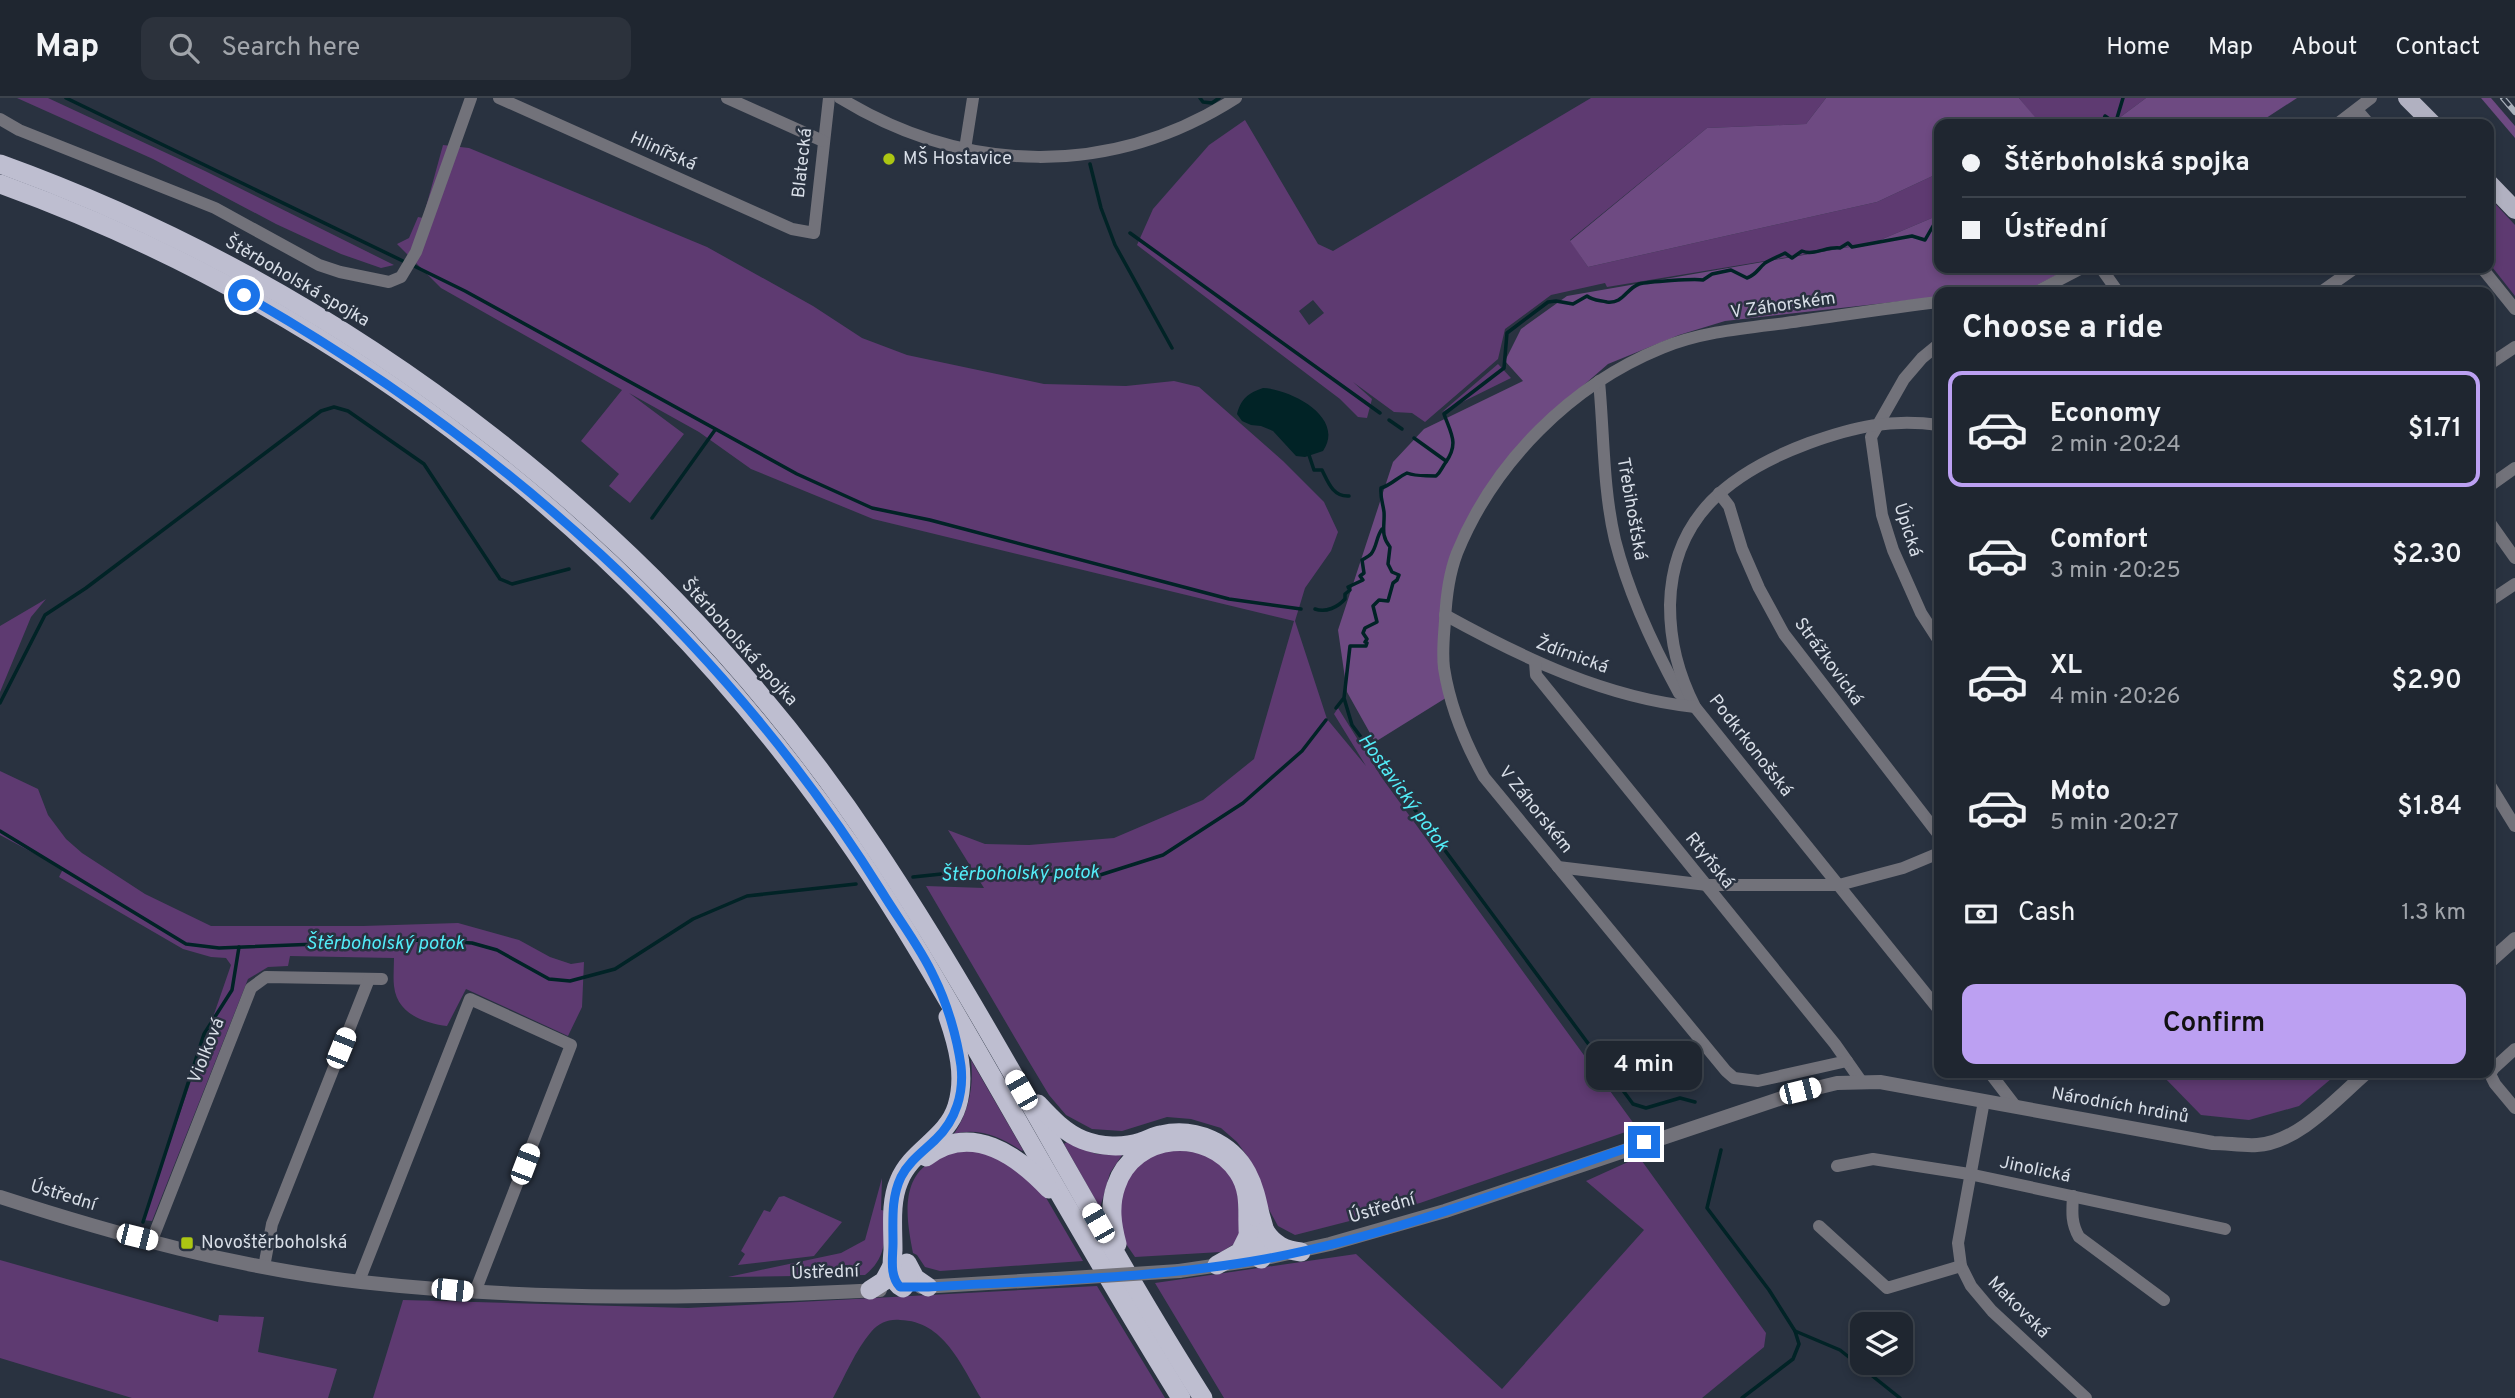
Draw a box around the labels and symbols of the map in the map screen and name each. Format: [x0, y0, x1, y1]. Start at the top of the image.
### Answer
street label: Hlinířská [626, 127, 700, 177]
street label: Blatecká [788, 127, 818, 199]
place label: MŠ Hostavice [903, 146, 1012, 171]
marker: MŠ Hostavice [881, 151, 897, 167]
street label: Štěrboholská spojka [221, 230, 374, 333]
route start [228, 279, 260, 311]
street label: V Záhorském [1729, 287, 1837, 325]
street label: Třebihošťská [1611, 456, 1651, 562]
street label: Úpická [1888, 500, 1928, 560]
street label: Štěrboholská spojka [676, 573, 804, 711]
street label: Strážkovická [1788, 614, 1868, 710]
street label: Ždírnická [1533, 630, 1612, 680]
street label: Podkrkonošská [1703, 690, 1797, 802]
water label: Hostavický potok [1352, 729, 1454, 857]
street label: V Záhorském [1493, 762, 1577, 858]
street label: Rtyňská [1679, 828, 1739, 894]
water label: Štěrboholský potok [940, 860, 1100, 887]
water label: Štěrboholský potok [306, 931, 465, 956]
street label: Violková [183, 1015, 231, 1087]
car [324, 1025, 359, 1071]
callout: 4 min [1586, 1040, 1702, 1090]
car [1002, 1067, 1041, 1113]
car [1778, 1076, 1823, 1106]
street label: Národních hrdinů [2049, 1083, 2191, 1129]
route end [1628, 1126, 1660, 1158]
car [508, 1141, 543, 1187]
street label: Jinolická [1997, 1151, 2073, 1189]
street label: Ústřední [27, 1173, 101, 1217]
street label: Ústřední [1346, 1186, 1419, 1229]
car [1079, 1200, 1118, 1246]
car [115, 1222, 160, 1252]
place label: Novoštěrboholská [201, 1232, 347, 1255]
marker: Novoštěrboholská [179, 1235, 195, 1251]
street label: Ústřední [791, 1258, 861, 1286]
street label: Makovská [1982, 1272, 2054, 1344]
car [431, 1277, 474, 1303]

